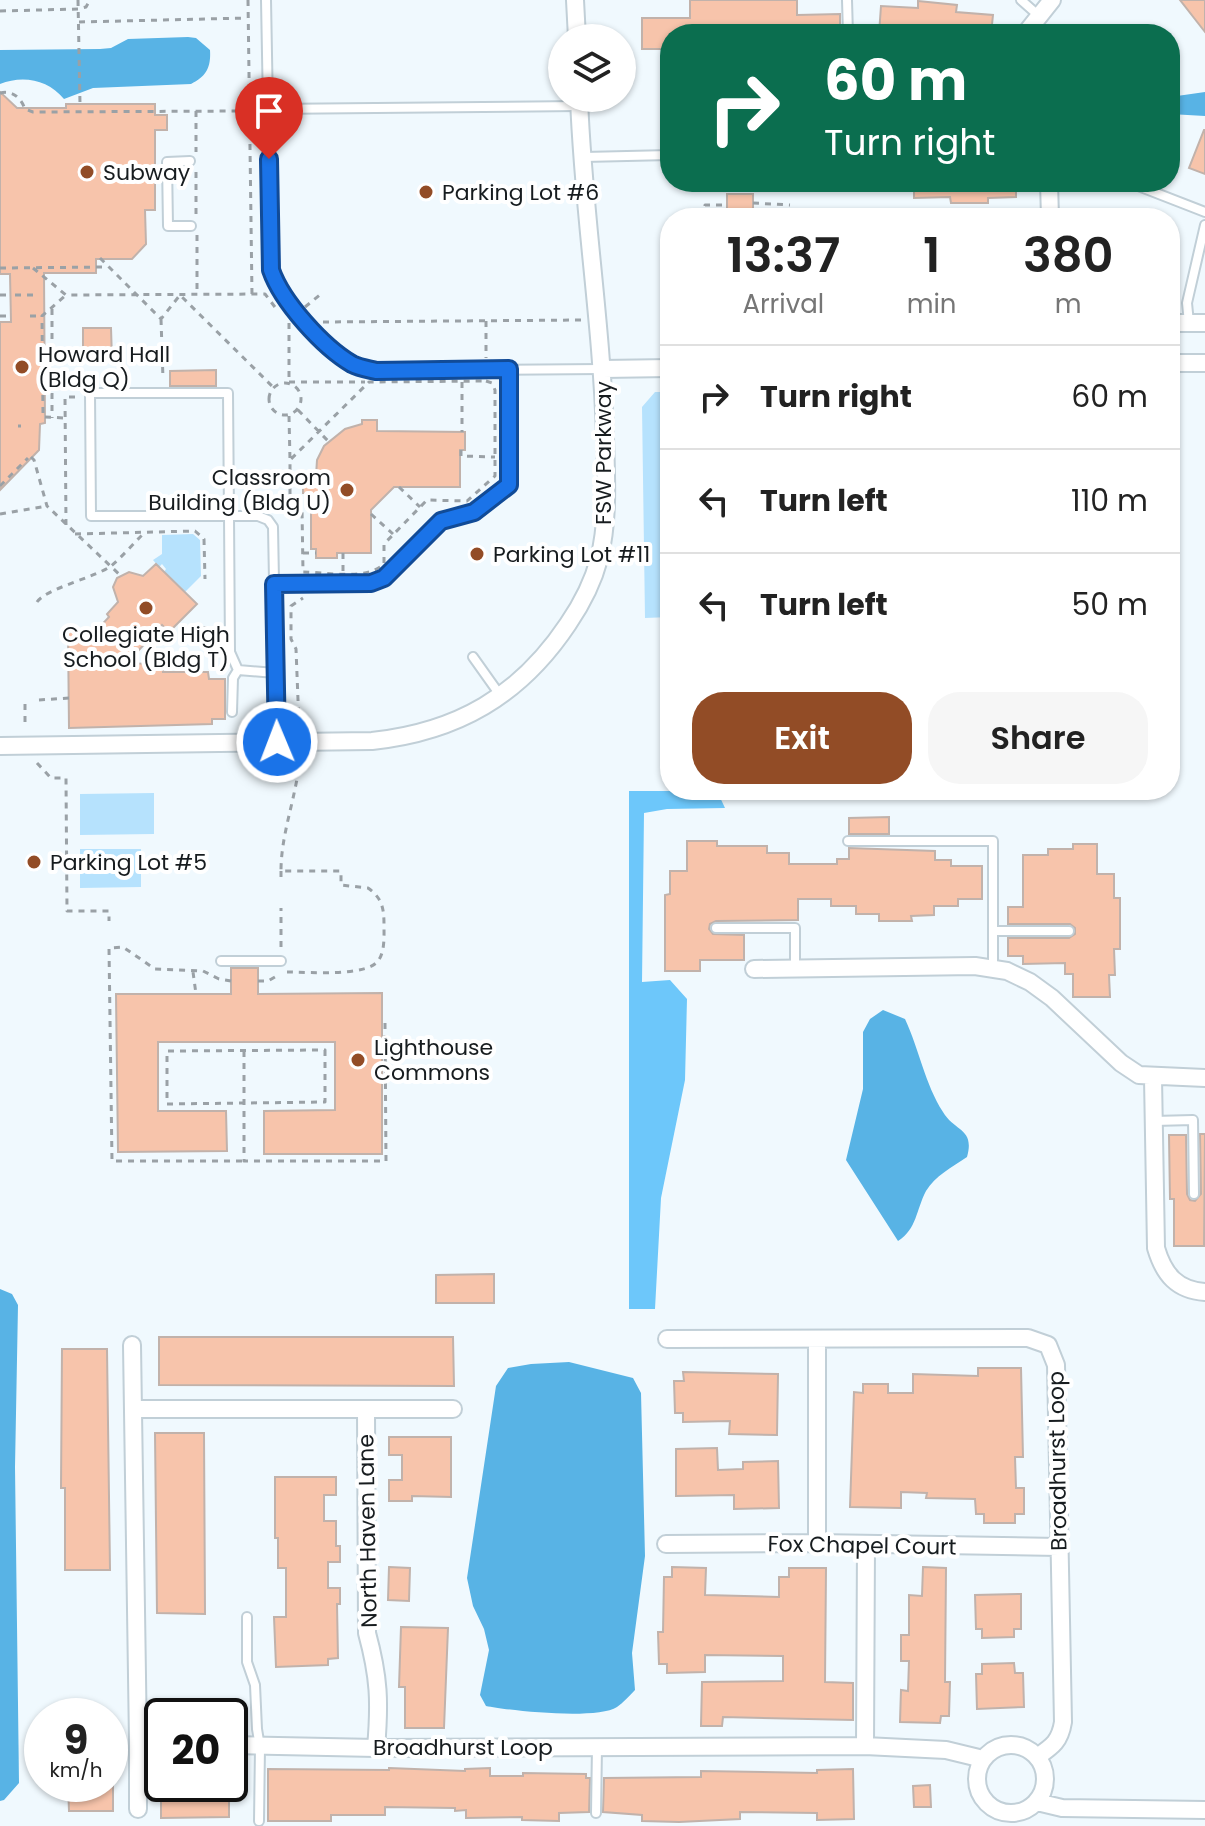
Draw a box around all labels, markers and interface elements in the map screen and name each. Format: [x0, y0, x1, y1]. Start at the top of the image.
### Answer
map controls [548, 24, 636, 112]
button: layers [548, 24, 636, 112]
text: 60 m [824, 41, 967, 120]
icon: right [692, 56, 796, 160]
pin [235, 77, 303, 159]
icon: arrive [247, 89, 291, 133]
text: Turn right [824, 117, 995, 168]
place label: Subway [103, 157, 191, 188]
marker: Subway [78, 163, 96, 181]
place label: Parking Lot #6 [442, 177, 599, 208]
marker: Parking Lot #6 [417, 183, 435, 201]
text: 13:37 [726, 222, 840, 289]
text: 1 [923, 222, 940, 289]
text: 380 [1023, 222, 1114, 289]
text: Arrival [742, 286, 824, 322]
text: min [907, 286, 956, 322]
text: m [1055, 286, 1082, 322]
place label: Howard Hall (Bldg Q) [38, 339, 170, 395]
marker: Howard Hall (Bldg Q) [13, 358, 31, 376]
icon: right [692, 375, 736, 419]
text: Turn right [760, 375, 912, 418]
text: 60 m [1071, 375, 1148, 418]
street label: FSW Parkway [588, 380, 619, 525]
place label: Classroom Building (Bldg U) [148, 462, 331, 518]
icon: left [692, 479, 736, 523]
text: Turn left [760, 479, 888, 522]
text: 110 m [1071, 479, 1148, 522]
marker: Classroom Building (Bldg U) [338, 481, 356, 499]
place label: Parking Lot #11 [493, 539, 650, 570]
marker: Parking Lot #11 [468, 545, 486, 563]
icon: left [692, 583, 736, 627]
text: Turn left [760, 583, 888, 626]
text: 50 m [1071, 583, 1148, 626]
marker: Collegiate High School (Bldg T) [137, 599, 155, 617]
place label: Collegiate High School (Bldg T) [62, 619, 230, 675]
button: Exit [692, 692, 912, 784]
button: Share [928, 692, 1148, 784]
position arrow [235, 700, 319, 784]
place label: Parking Lot #5 [50, 847, 207, 878]
marker: Parking Lot #5 [25, 853, 43, 871]
place label: Lighthouse Commons [374, 1032, 493, 1088]
marker: Lighthouse Commons [349, 1051, 367, 1069]
street label: Broadhurst Loop [1040, 1371, 1075, 1551]
street label: North Haven Lane [350, 1434, 385, 1628]
street label: Fox Chapel Court [767, 1528, 957, 1563]
speed limit sign: 20 [144, 1698, 248, 1802]
text: 9 [64, 1712, 88, 1768]
street label: Broadhurst Loop [373, 1732, 553, 1763]
text: km/h [49, 1756, 103, 1784]

